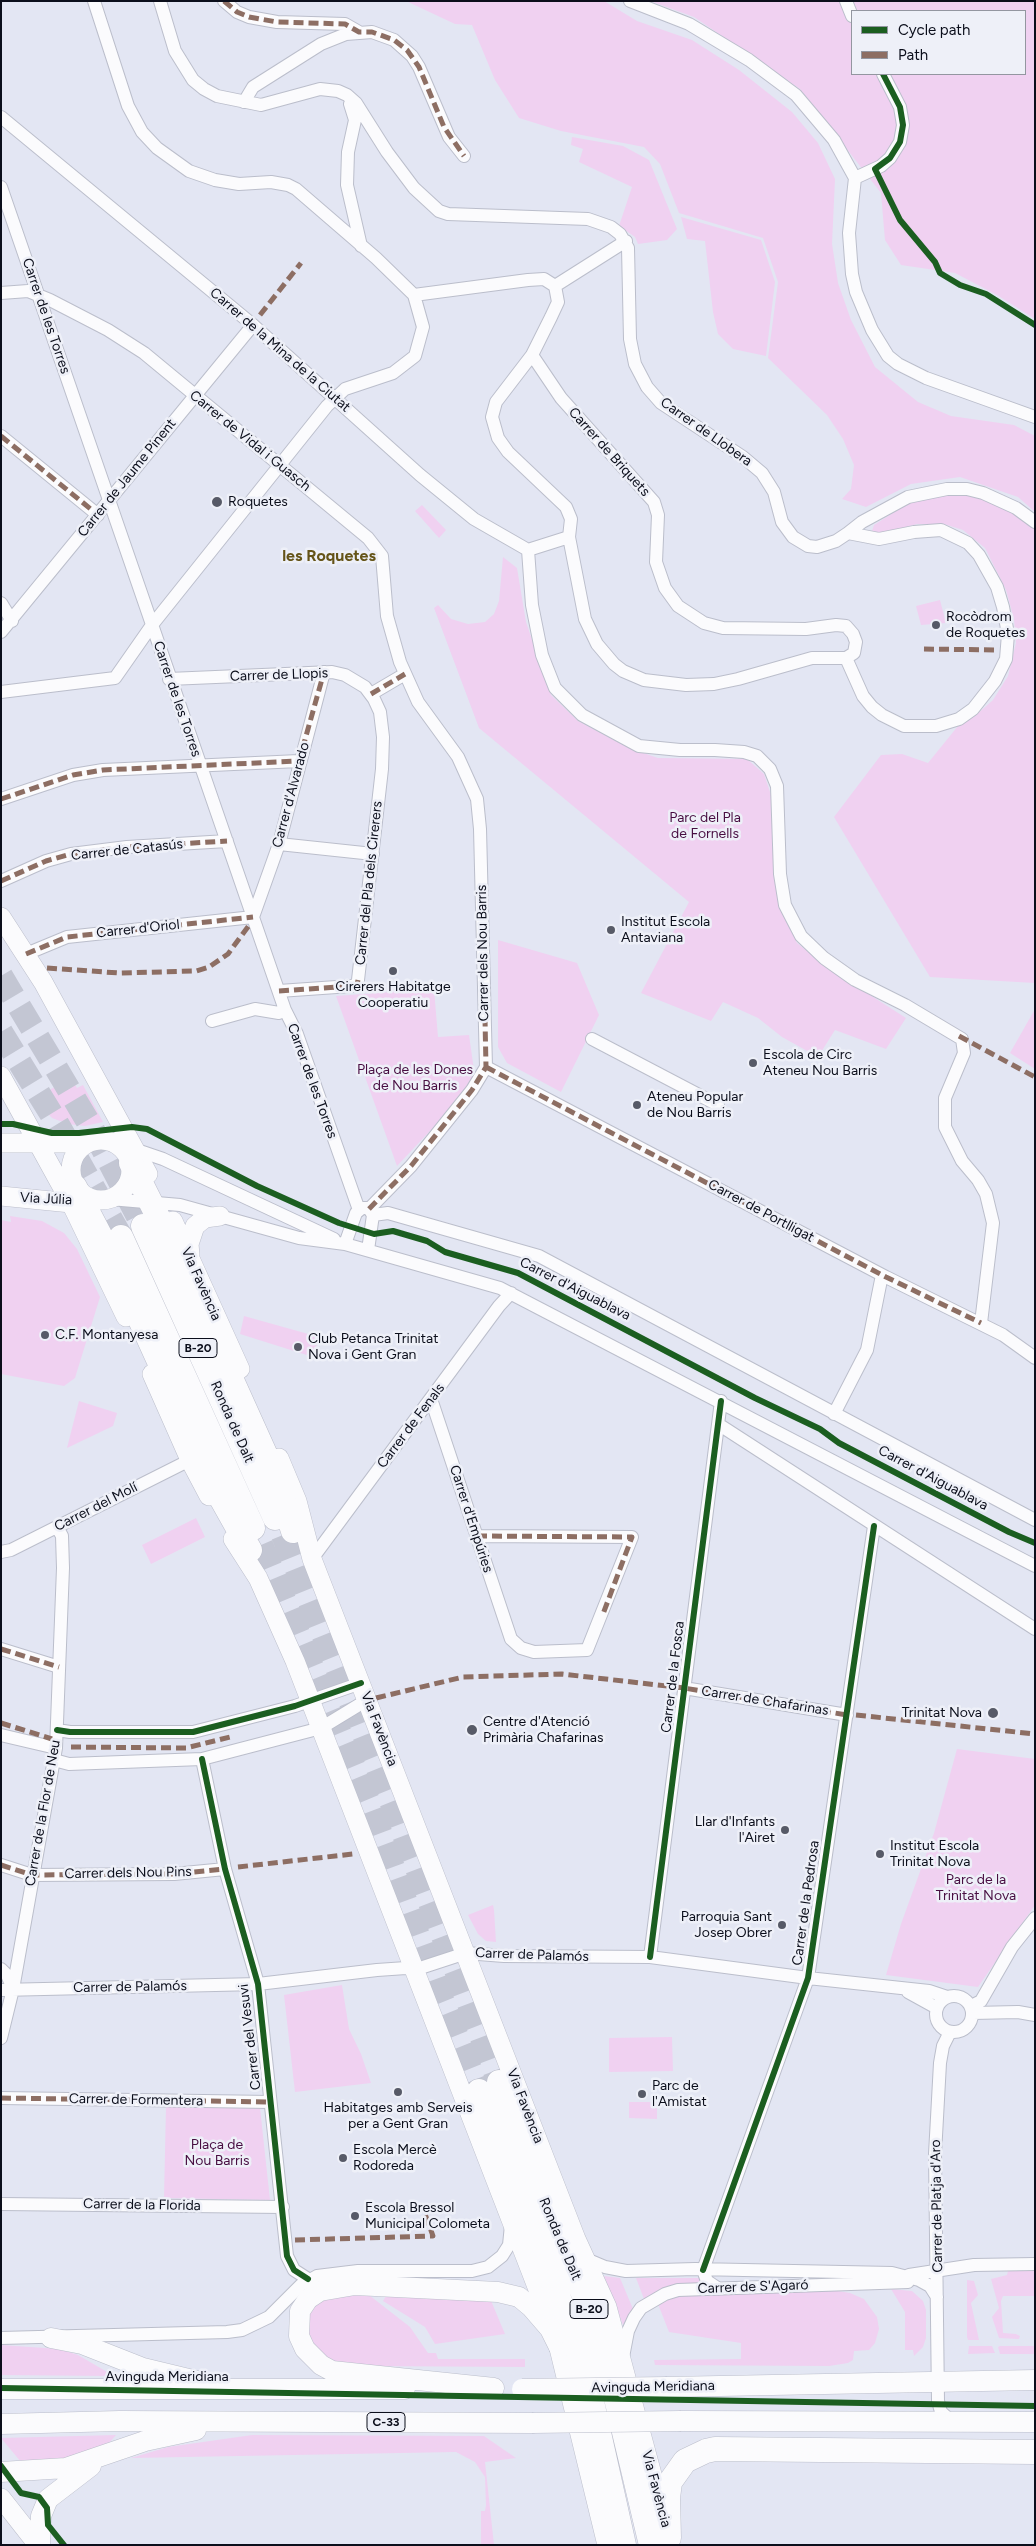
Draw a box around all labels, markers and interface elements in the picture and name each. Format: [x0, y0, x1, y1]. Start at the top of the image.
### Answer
legend [851, 10, 1026, 75]
text: Cycle path [898, 21, 970, 39]
text: Path [898, 46, 928, 64]
street label: Carrer de les Torres [18, 256, 74, 376]
street label: Carrer de la Mina de la Ciutat [206, 284, 354, 416]
street label: Carrer de Vidal i Guasch [186, 387, 314, 495]
street label: Carrer de Llobera [657, 394, 755, 470]
street label: Carrer de Briquets [565, 404, 653, 500]
street label: Carrer de Jaume Pinent [74, 416, 180, 540]
place label: Roquetes [228, 494, 288, 510]
marker: Roquetes [210, 495, 224, 509]
district label: les Roquetes [282, 546, 376, 566]
place label: Rocòdrom de Roquetes [946, 609, 1025, 642]
marker: Rocòdrom de Roquetes [930, 619, 942, 631]
street label: Carrer de les Torres [149, 639, 205, 759]
street label: Carrer de Llopis [230, 665, 328, 685]
street label: Carrer d'Alvarado [269, 740, 313, 850]
street label: Carrer del Pla dels Cirerers [352, 800, 386, 966]
park label: Parc del Pla de Fornells [669, 810, 741, 842]
street label: Carrer de Catasús [70, 836, 184, 864]
street label: Carrer dels Nou Barris [473, 885, 493, 1021]
place label: Institut Escola Antaviana [621, 914, 710, 946]
street label: Carrer d'Oriol [96, 916, 180, 942]
marker: Institut Escola Antaviana [605, 924, 617, 936]
marker: Cirerers Habitatge Cooperatiu [387, 965, 399, 977]
place label: Cirerers Habitatge Cooperatiu [335, 979, 451, 1012]
street label: Carrer de les Torres [283, 1021, 341, 1141]
place label: Escola de Circ Ateneu Nou Barris [763, 1047, 877, 1080]
marker: Escola de Circ Ateneu Nou Barris [747, 1057, 759, 1069]
park label: Plaça de les Dones de Nou Barris [357, 1062, 473, 1094]
place label: Ateneu Popular de Nou Barris [647, 1089, 743, 1122]
marker: Ateneu Popular de Nou Barris [631, 1099, 643, 1111]
street label: Carrer de Portlligat [705, 1176, 817, 1246]
street label: Via Júlia [20, 1189, 72, 1209]
street label: Via Favència [177, 1245, 225, 1323]
street label: Carrer d'Aiguablava [517, 1254, 633, 1324]
place label: C.F. Montanyesa [55, 1327, 158, 1343]
marker: C.F. Montanyesa [39, 1329, 51, 1341]
place label: Club Petanca Trinitat Nova i Gent Gran [308, 1331, 438, 1364]
road number: B-20 [179, 1339, 217, 1358]
marker: Club Petanca Trinitat Nova i Gent Gran [292, 1341, 304, 1353]
street label: Ronda de Dalt [206, 1378, 258, 1466]
street label: Carrer de Fenals [374, 1380, 448, 1472]
street label: Carrer d'Aiguablava [875, 1442, 991, 1514]
street label: Carrer d'Empúries [446, 1463, 496, 1575]
street label: Carrer del Molí [52, 1479, 140, 1535]
street label: Carrer de la Fosca [658, 1620, 688, 1734]
street label: Carrer de Chafarinas [700, 1683, 830, 1719]
street label: Via Favència [357, 1689, 401, 1769]
place label: Trinitat Nova [902, 1705, 982, 1721]
marker: Trinitat Nova [986, 1706, 1000, 1720]
place label: Centre d'Atenció Primària Chafarinas [483, 1714, 603, 1746]
marker: Centre d'Atenció Primària Chafarinas [465, 1723, 479, 1737]
street label: Carrer de la Flor de Neu [22, 1739, 64, 1887]
place label: Llar d'Infants l'Airet [695, 1814, 775, 1846]
marker: Llar d'Infants l'Airet [779, 1824, 791, 1836]
place label: Institut Escola Trinitat Nova [890, 1838, 979, 1870]
street label: Carrer de la Pedrosa [789, 1840, 823, 1966]
marker: Institut Escola Trinitat Nova [874, 1848, 886, 1860]
street label: Carrer dels Nou Pins [64, 1863, 192, 1883]
park label: Parc de la Trinitat Nova [936, 1872, 1016, 1904]
place label: Parroquia Sant Josep Obrer [681, 1909, 772, 1941]
marker: Parroquia Sant Josep Obrer [776, 1919, 788, 1931]
street label: Carrer de Palamós [475, 1945, 589, 1965]
street label: Carrer de Palamós [73, 1978, 187, 1996]
street label: Carrer del Vesuvi [235, 1983, 265, 2091]
street label: Via Favència [503, 2066, 547, 2146]
place label: Parc de l'Amistat [652, 2078, 707, 2110]
marker: Habitatges amb Serveis per a Gent Gran [392, 2086, 404, 2098]
marker: Parc de l'Amistat [636, 2088, 648, 2100]
street label: Carrer de Formentera [69, 2090, 203, 2110]
place label: Habitatges amb Serveis per a Gent Gran [324, 2100, 472, 2132]
park label: Plaça de Nou Barris [184, 2137, 250, 2170]
street label: Carrer de Platja d'Aro [927, 2139, 947, 2273]
place label: Escola Mercè Rodoreda [353, 2142, 437, 2174]
marker: Escola Mercè Rodoreda [337, 2152, 349, 2164]
street label: Ronda de Dalt [535, 2195, 585, 2283]
street label: Carrer de la Florida [83, 2196, 201, 2214]
place label: Escola Bressol Municipal Colometa [365, 2200, 490, 2232]
marker: Escola Bressol Municipal Colometa [349, 2210, 361, 2222]
street label: Carrer de S'Agaró [697, 2277, 809, 2297]
road number: B-20 [570, 2300, 608, 2318]
street label: Avinguda Meridiana [105, 2369, 229, 2385]
street label: Avinguda Meridiana [591, 2378, 715, 2396]
road number: C-33 [367, 2412, 405, 2432]
street label: Via Favència [638, 2449, 674, 2529]

